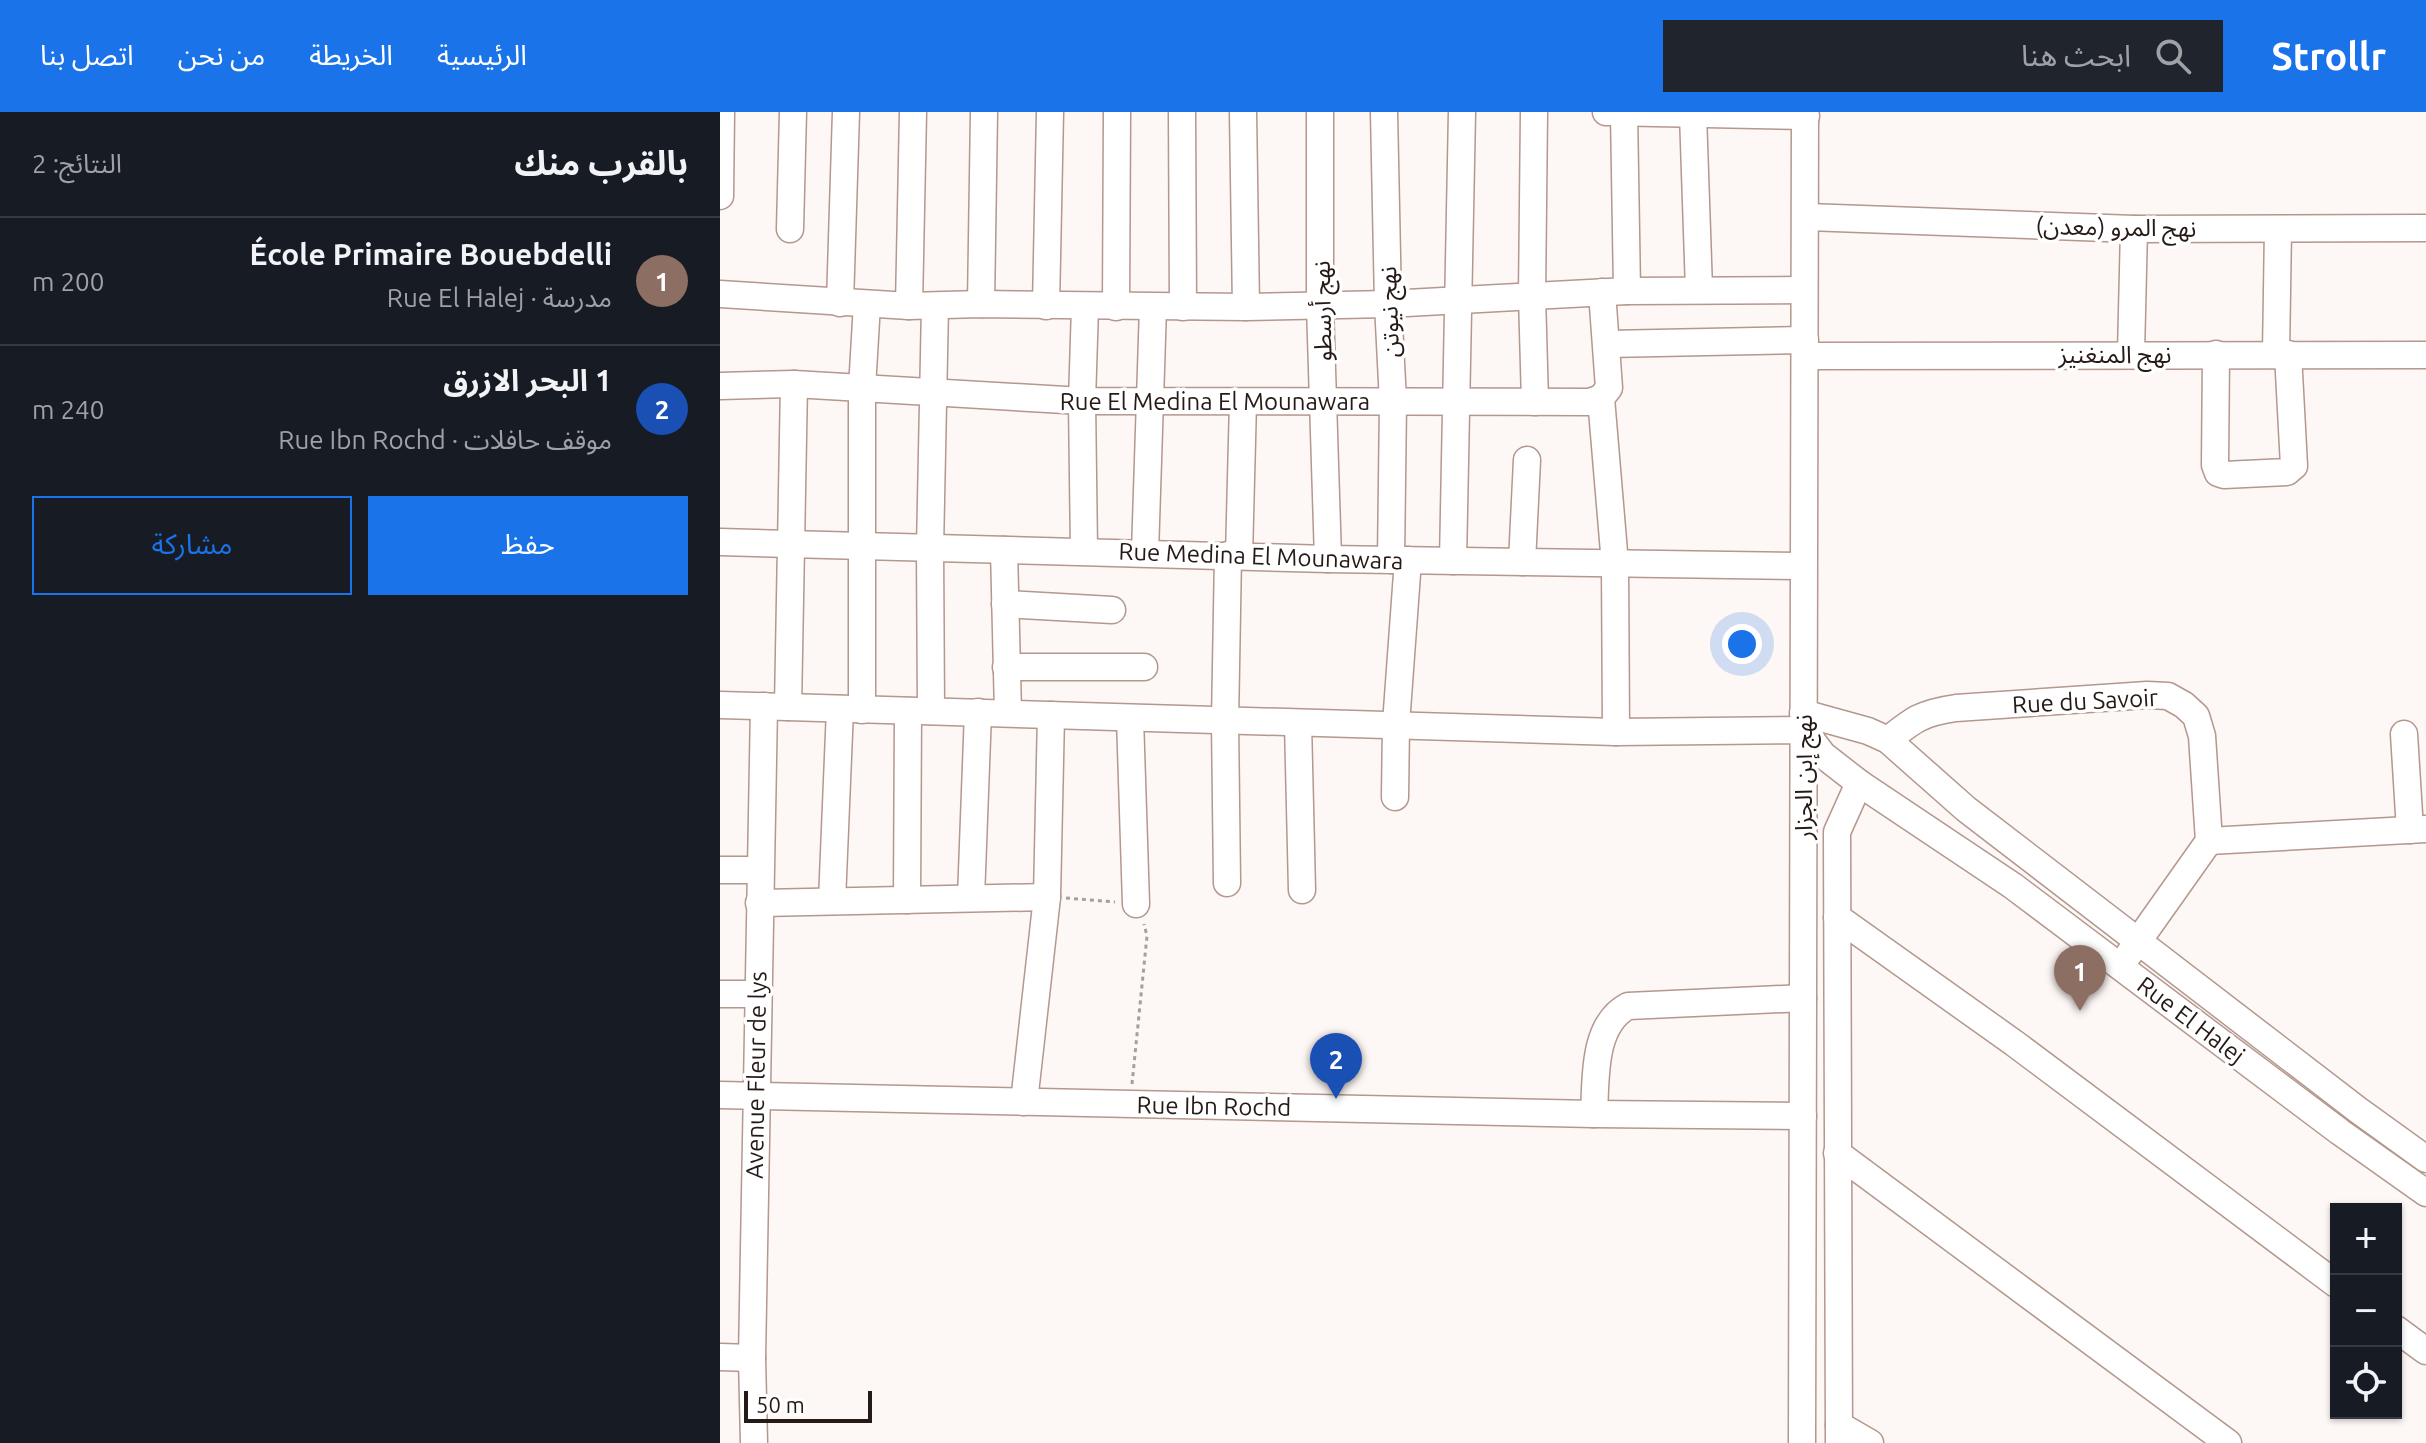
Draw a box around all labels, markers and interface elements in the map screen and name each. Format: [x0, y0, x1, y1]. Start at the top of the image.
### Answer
search box [1663, 20, 2223, 92]
icon: search [2151, 34, 2195, 78]
text: Strollr [2271, 35, 2386, 77]
text: ابحث هنا [2021, 38, 2131, 72]
text: اتصل بنا [40, 39, 134, 70]
text: من نحن [178, 39, 265, 70]
text: الخريطة [309, 39, 393, 70]
text: الرئيسية [437, 39, 527, 70]
text: بالقرب منك [514, 143, 688, 181]
text: النتائج: 2 [32, 149, 122, 178]
street label: نهج المرو (معدن) [2035, 212, 2197, 246]
text: École Primaire Bouebdelli [250, 237, 612, 271]
street label: نهج أرسطو [1306, 260, 1340, 362]
street label: نهج نيوتن [1374, 266, 1408, 358]
text: 200 m [32, 267, 104, 296]
text: 1 [655, 267, 669, 296]
text: مدرسة · Rue El Halej [387, 283, 612, 312]
street label: نهج المنغنيز [2058, 341, 2171, 372]
text: 1 البحر الازرق [443, 363, 612, 397]
street label: Rue El Medina El Mounawara [1060, 388, 1370, 415]
text: 240 m [32, 395, 104, 424]
text: 2 [655, 395, 669, 424]
text: موقف حافلات · Rue Ibn Rochd [278, 425, 612, 454]
button: مشاركة [32, 496, 352, 595]
button: حفظ [368, 496, 688, 595]
street label: Rue Medina El Mounawara [1118, 538, 1404, 574]
your location [1722, 624, 1762, 664]
street label: Rue du Savoir [2011, 684, 2159, 718]
street label: نهج إبن الجزار [1790, 714, 1821, 841]
pin: 1 [2054, 945, 2106, 1011]
street label: Avenue Fleur de lys [741, 971, 771, 1179]
street label: Rue El Halej [2132, 971, 2250, 1069]
pin: 2 [1310, 1033, 1362, 1099]
street label: Rue Ibn Rochd [1136, 1091, 1292, 1121]
map controls [2330, 1203, 2402, 1419]
button: + [2330, 1203, 2402, 1275]
button: − [2330, 1275, 2402, 1347]
button: locate [2330, 1347, 2402, 1419]
scale bar [744, 1387, 872, 1423]
text: 50 m [756, 1392, 805, 1417]

